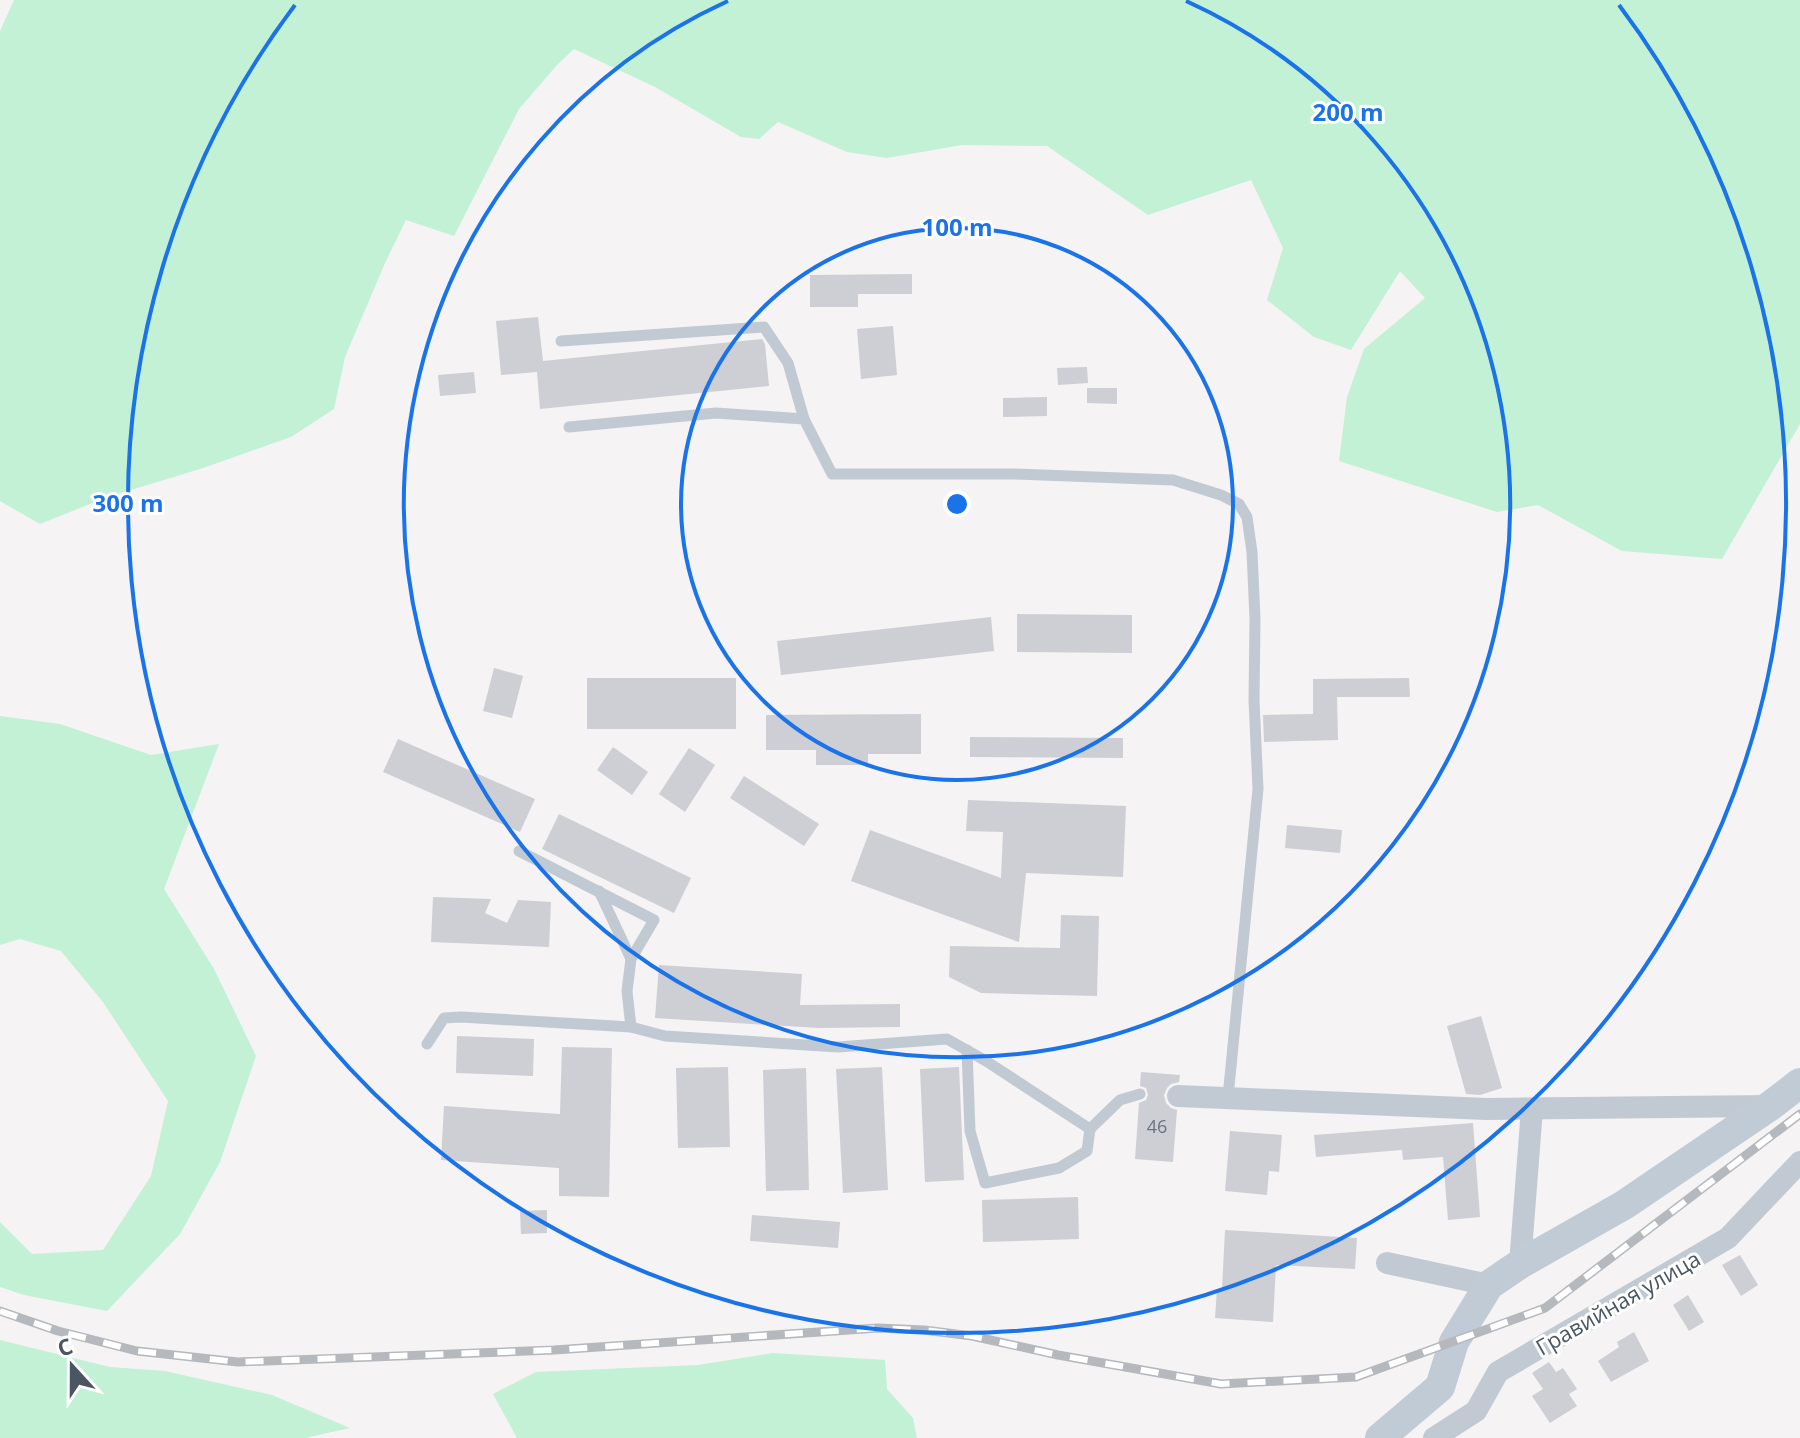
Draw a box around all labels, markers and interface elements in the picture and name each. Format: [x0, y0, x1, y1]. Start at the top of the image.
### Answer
text: 200 m [1313, 95, 1383, 128]
text: 100 m [922, 210, 992, 243]
text: 300 m [93, 486, 163, 519]
centre of rings [943, 490, 971, 518]
house number: 46 [1147, 1114, 1167, 1138]
street label: Гравийная улица [1530, 1243, 1705, 1361]
north arrow [32, 1326, 112, 1406]
text: С [53, 1330, 76, 1363]

